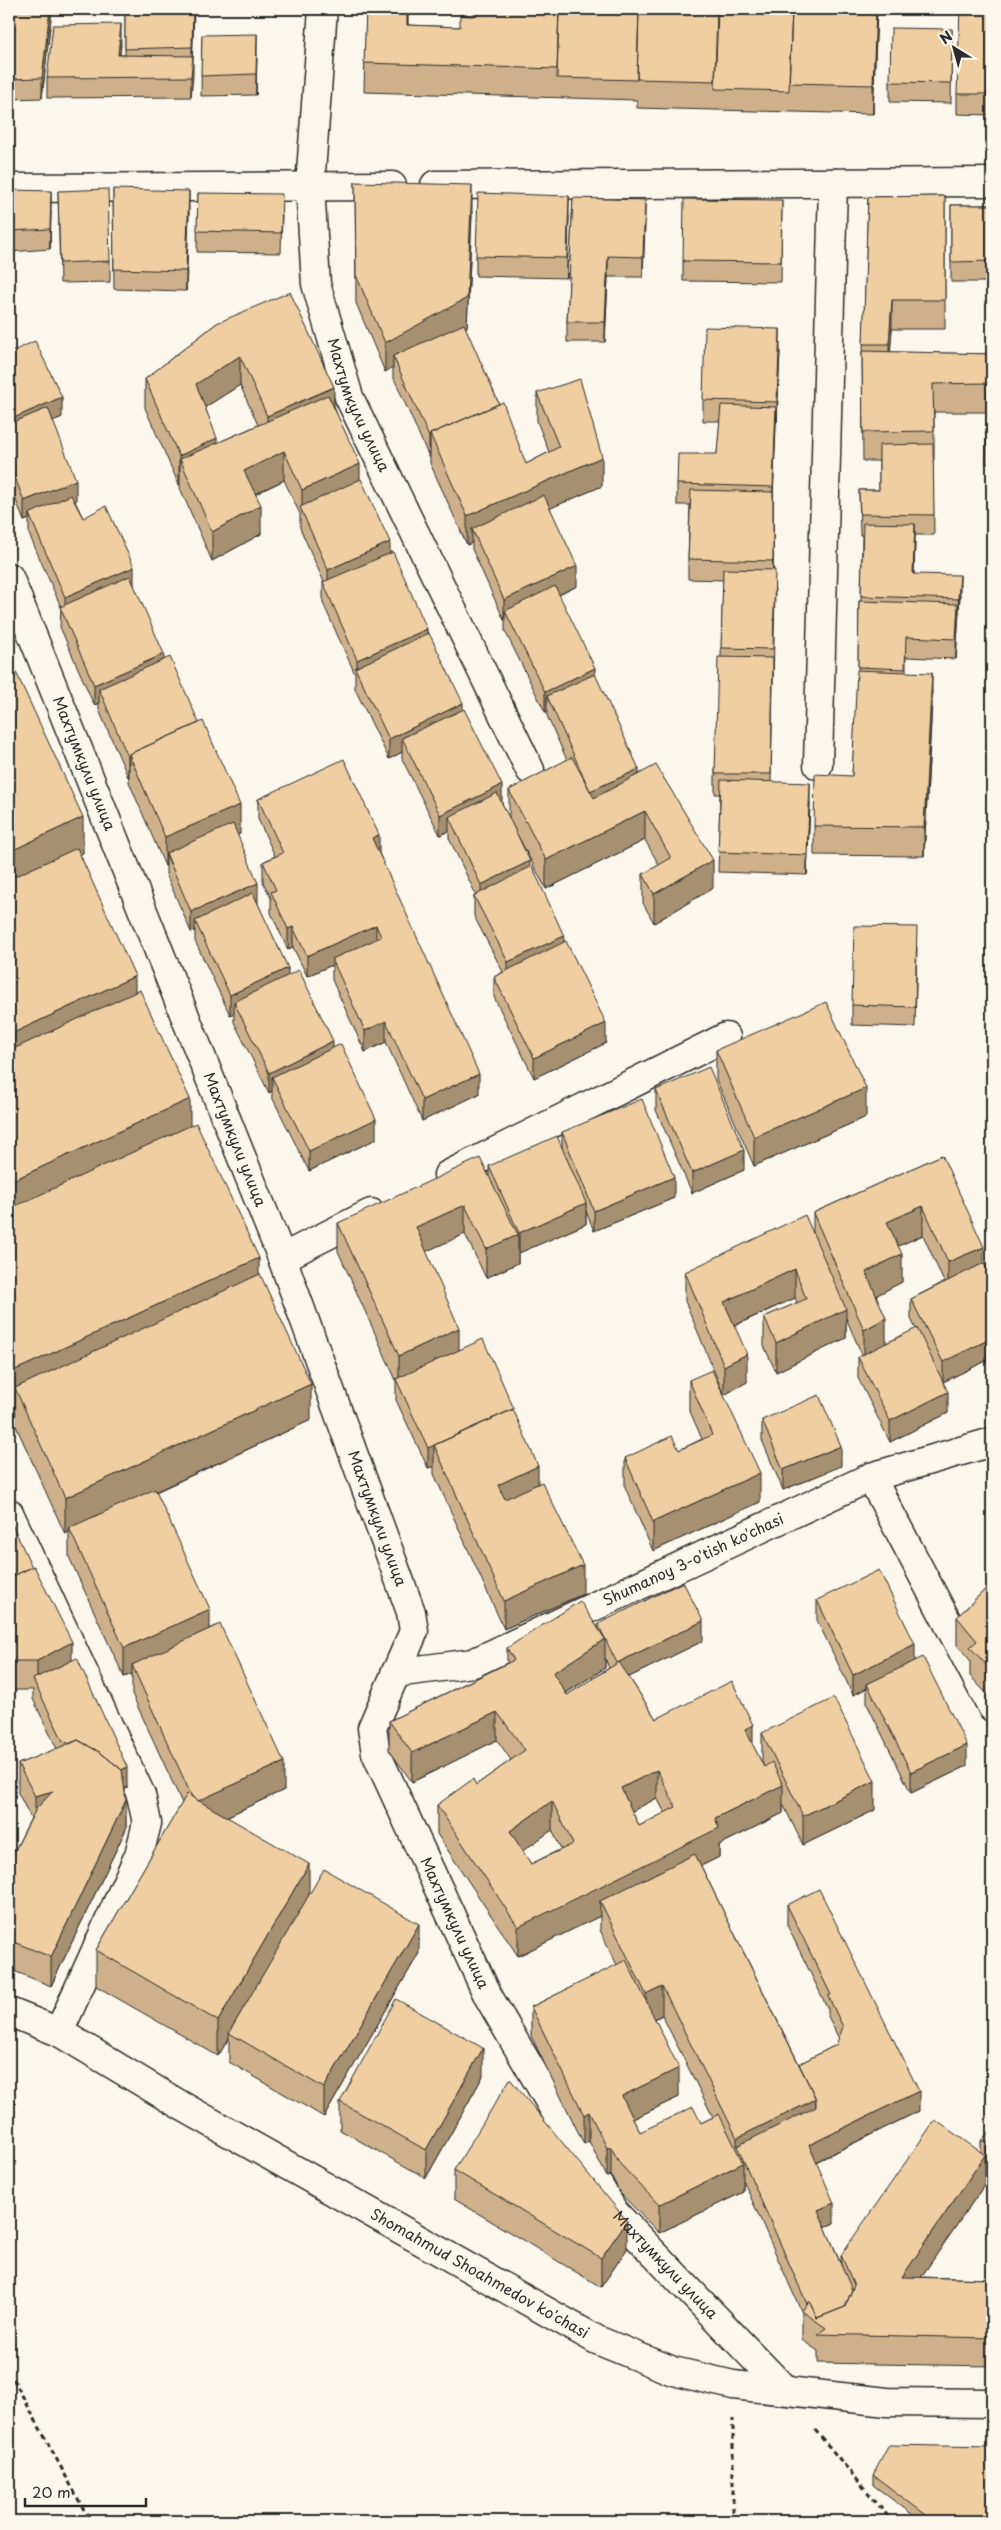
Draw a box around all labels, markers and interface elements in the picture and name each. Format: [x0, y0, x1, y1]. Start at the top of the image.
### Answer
north arrow [928, 22, 978, 72]
text: N [935, 25, 957, 49]
street label: Махтумкули улица [322, 335, 397, 476]
street label: Махтумкули улица [48, 692, 123, 834]
street label: Махтумкули улица [199, 1068, 273, 1210]
street label: Махтумкули улица [343, 1447, 414, 1590]
street label: Shumanoy 3-o'tish ko'chasi [599, 1506, 787, 1611]
street label: Махтумкули улица [415, 1853, 496, 1993]
street label: Shomahmud Shoahmedov ko'chasi [367, 2202, 594, 2343]
street label: Махтумкули улица [608, 2205, 724, 2324]
scale bar [25, 2475, 146, 2507]
text: 20 m [32, 2480, 71, 2503]

